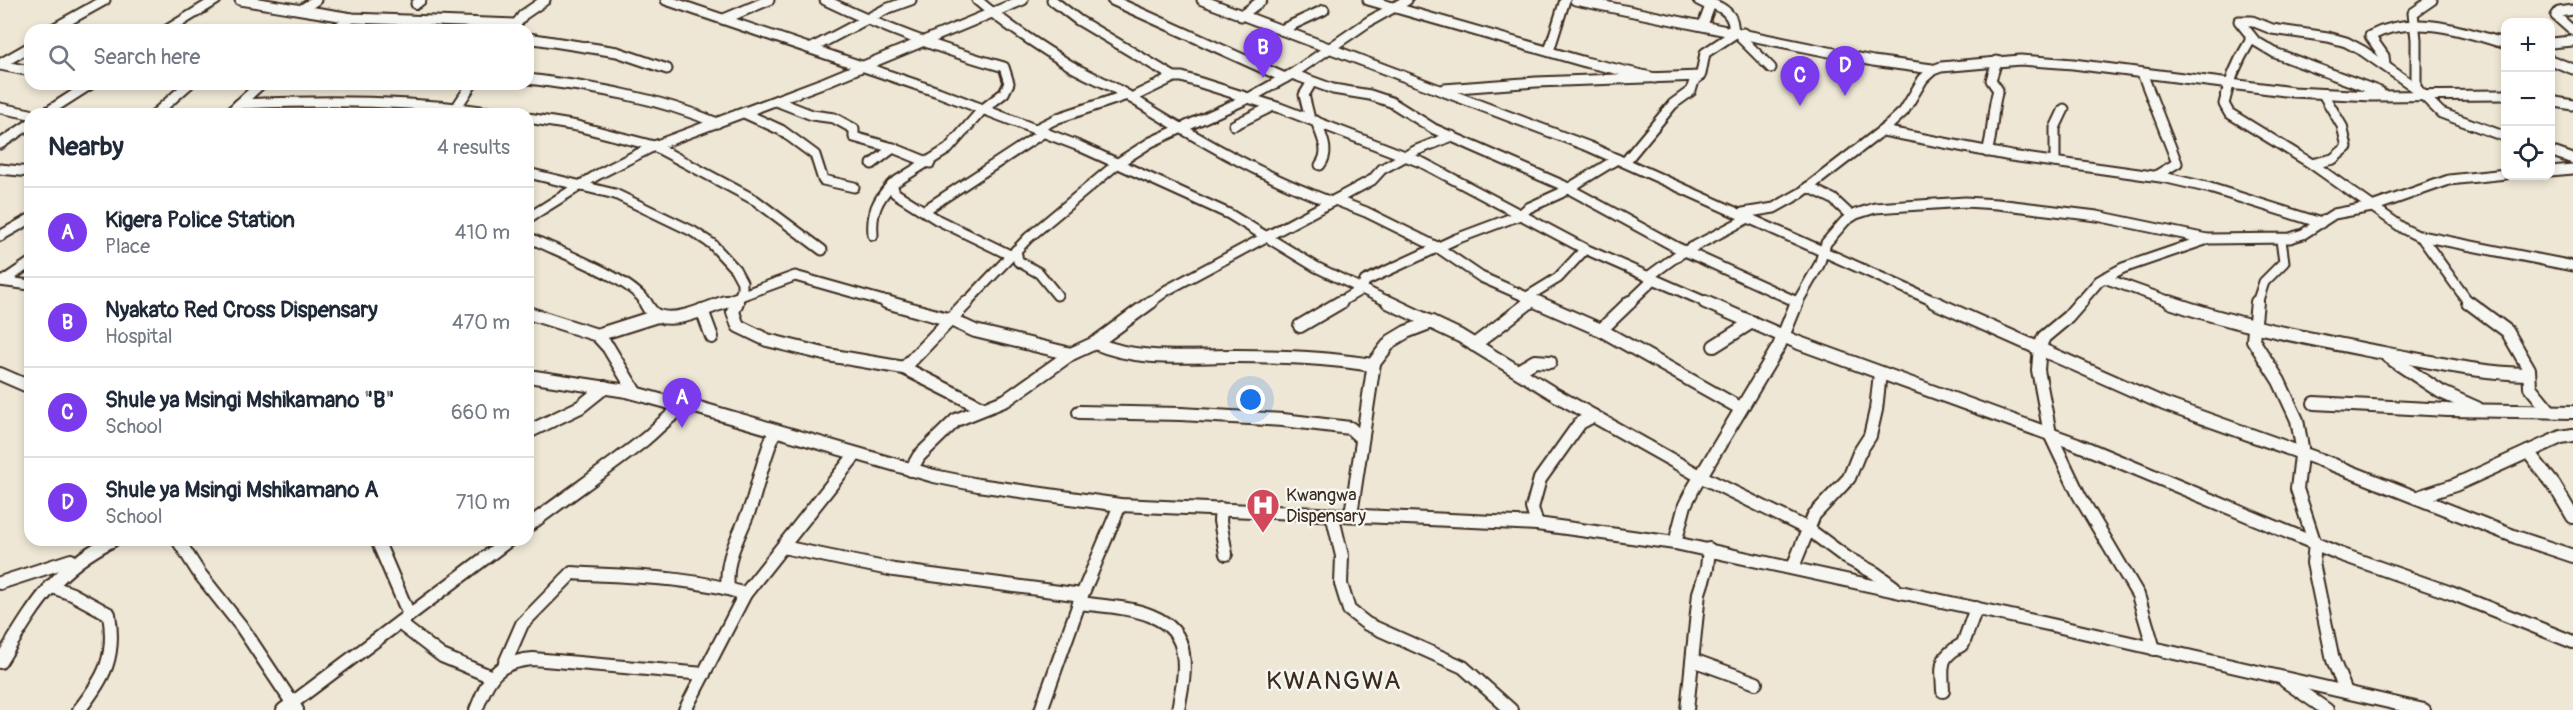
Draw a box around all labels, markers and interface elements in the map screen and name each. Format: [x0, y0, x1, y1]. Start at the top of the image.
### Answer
map controls [2501, 18, 2555, 180]
button: + [2501, 18, 2555, 72]
search box [24, 24, 534, 90]
pin: B [1244, 28, 1282, 78]
icon: search [45, 41, 78, 74]
text: Search here [93, 43, 200, 71]
pin: D [1826, 46, 1864, 96]
pin: C [1780, 57, 1820, 106]
button: − [2501, 72, 2555, 126]
button: locate [2501, 126, 2555, 180]
text: Nearby [48, 131, 124, 163]
text: 4 results [437, 135, 510, 160]
text: Kigera Police Station [105, 206, 295, 234]
text: A [61, 220, 74, 245]
text: 410 m [455, 220, 510, 245]
text: Place [105, 234, 150, 259]
text: Nyakato Red Cross Dispensary [105, 296, 378, 324]
text: B [62, 310, 73, 335]
text: 470 m [452, 310, 510, 335]
text: Hospital [105, 324, 172, 349]
pin: A [662, 378, 702, 428]
your location [1236, 385, 1265, 414]
text: Shule ya Msingi Mshikamano "B" [105, 386, 394, 414]
text: C [61, 400, 74, 425]
text: 660 m [451, 400, 510, 425]
text: School [105, 414, 162, 439]
text: Shule ya Msingi Mshikamano A [105, 476, 378, 504]
place label: Kwangwa Dispensary [1286, 484, 1366, 528]
hospital icon: Kwangwa Dispensary [1245, 487, 1281, 534]
text: D [61, 490, 74, 515]
text: 710 m [456, 490, 510, 515]
text: School [105, 504, 162, 529]
district label: KWANGWA [1266, 665, 1402, 697]

